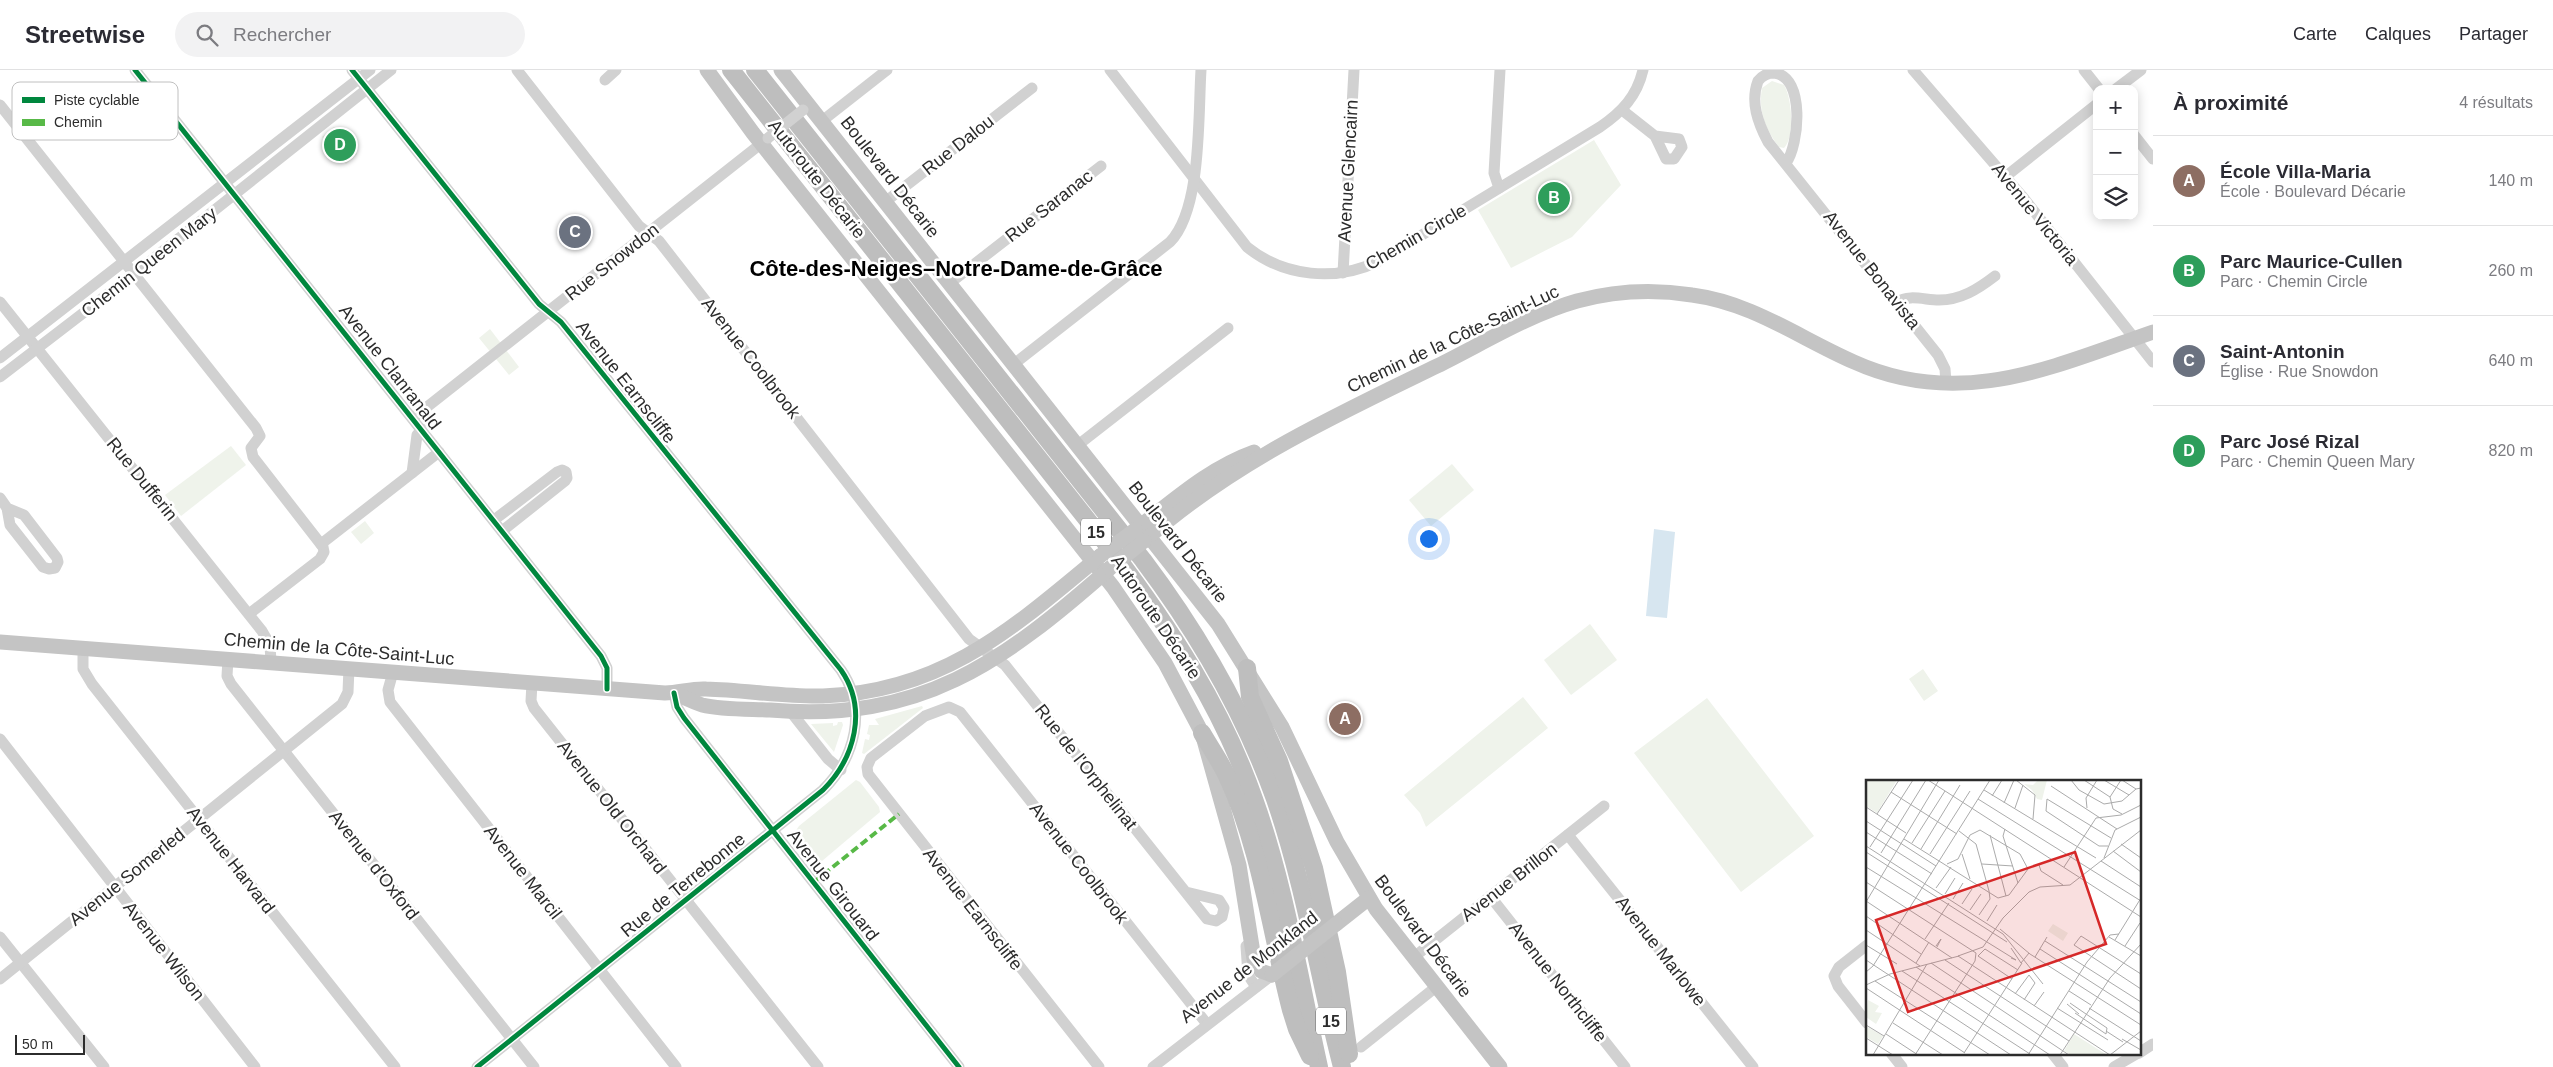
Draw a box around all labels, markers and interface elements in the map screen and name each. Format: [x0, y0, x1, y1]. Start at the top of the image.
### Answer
search box [175, 12, 525, 57]
text: Streetwise [25, 21, 145, 48]
icon: search [193, 21, 221, 49]
text: Rechercher [233, 24, 331, 45]
text: Carte [2293, 24, 2337, 44]
text: Calques [2365, 24, 2431, 44]
text: Partager [2459, 24, 2528, 44]
legend [12, 82, 178, 140]
map controls [2093, 85, 2138, 220]
button: + [2093, 85, 2138, 130]
text: À proximité [2173, 91, 2289, 114]
text: Piste cyclable [54, 92, 140, 108]
text: 4 résultats [2459, 94, 2533, 111]
street label: Avenue Glencairn [1334, 99, 1362, 243]
street label: Rue Dalou [918, 111, 998, 179]
street label: Boulevard Décarie [837, 112, 943, 242]
text: Chemin [54, 114, 102, 130]
street label: Autoroute Décarie [764, 116, 870, 242]
pin: D [324, 126, 356, 164]
button: − [2093, 130, 2138, 175]
street label: Avenue Victoria [1988, 159, 2083, 270]
text: École Villa-Maria [2220, 161, 2371, 182]
street label: Rue Saranac [1001, 166, 1097, 246]
text: A [2183, 172, 2195, 189]
text: 140 m [2489, 172, 2533, 189]
button: layers [2093, 175, 2138, 220]
pin: B [1538, 179, 1570, 217]
text: École · Boulevard Décarie [2220, 183, 2406, 200]
street label: Chemin Circle [1362, 200, 1470, 274]
street label: Chemin Queen Mary [77, 203, 221, 321]
street label: Avenue Bonavista [1820, 207, 1925, 334]
pin: C [559, 213, 591, 251]
street label: Rue Snowdon [561, 219, 663, 305]
text: Parc Maurice-Cullen [2220, 251, 2403, 272]
district label: Côte-des-Neiges–Notre-Dame-de-Grâce [749, 256, 1163, 281]
text: B [2183, 262, 2195, 279]
text: 260 m [2489, 262, 2533, 279]
text: Parc · Chemin Circle [2220, 273, 2368, 290]
street label: Chemin de la Côte-Saint-Luc [1344, 281, 1562, 397]
street label: Avenue Coolbrook [698, 294, 805, 423]
street label: Avenue Clanranald [335, 301, 445, 433]
street label: Avenue Earnscliffe [572, 317, 680, 447]
text: Saint-Antonin [2220, 341, 2345, 362]
text: C [2183, 352, 2195, 369]
text: 640 m [2489, 352, 2533, 369]
text: Église · Rue Snowdon [2220, 363, 2378, 380]
text: Parc José Rizal [2220, 431, 2359, 452]
street label: Rue Dufferin [103, 434, 181, 524]
text: D [2183, 442, 2195, 459]
text: 820 m [2489, 442, 2533, 459]
text: Parc · Chemin Queen Mary [2220, 453, 2415, 470]
street label: Boulevard Décarie [1125, 477, 1231, 607]
road number: 15 [1081, 518, 1111, 546]
your location [1416, 526, 1442, 552]
street label: Autoroute Décarie [1107, 551, 1205, 683]
street label: Chemin de la Côte-Saint-Luc [223, 629, 455, 669]
street label: Rue de l'Orphelinat [1031, 700, 1141, 834]
pin: A [1329, 700, 1361, 738]
street label: Avenue Old Orchard [554, 736, 670, 878]
inset map [1866, 780, 2140, 1054]
street label: Avenue Coolbrook [1026, 799, 1133, 928]
street label: Avenue Harvard [183, 803, 279, 917]
street label: Avenue d'Oxford [325, 806, 423, 924]
street label: Avenue Marcil [480, 821, 566, 923]
street label: Avenue Somerled [65, 824, 189, 930]
street label: Avenue Girouard [783, 825, 883, 945]
street label: Rue de Terrebonne [617, 829, 749, 941]
street label: Avenue Brillon [1457, 838, 1561, 926]
street label: Avenue Earnscliffe [919, 844, 1027, 974]
street label: Boulevard Décarie [1370, 871, 1476, 1001]
street label: Avenue Marlowe [1612, 892, 1710, 1010]
street label: Avenue Wilson [119, 898, 209, 1004]
street label: Avenue de Monkland [1176, 907, 1322, 1027]
street label: Avenue Northcliffe [1505, 918, 1611, 1046]
road number: 15 [1316, 1008, 1346, 1034]
scale bar [15, 1032, 85, 1055]
text: 50 m [22, 1036, 53, 1052]

